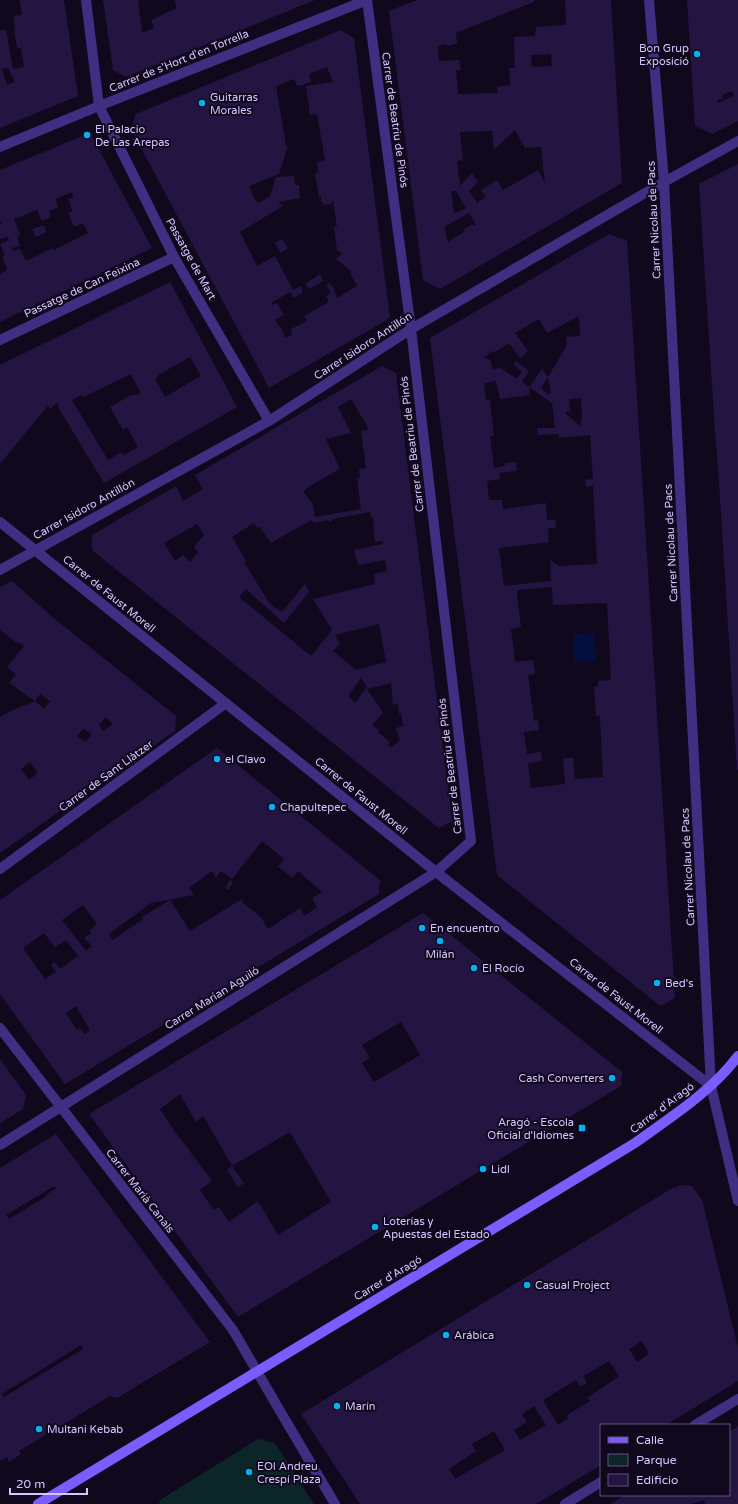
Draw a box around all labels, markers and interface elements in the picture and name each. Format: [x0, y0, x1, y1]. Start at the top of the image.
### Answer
street label: Carrer de s'Hort d'en Torrella [107, 27, 251, 95]
place label: Bon Grup Exposició [639, 42, 689, 68]
marker: Bon Grup Exposició [692, 49, 702, 59]
street label: Carrer de Beatriu de Pinós [379, 51, 411, 189]
place label: Guitarras Morales [210, 91, 258, 117]
marker: Guitarras Morales [197, 98, 207, 108]
place label: El Palacio De Las Arepas [95, 123, 170, 149]
marker: El Palacio De Las Arepas [82, 130, 92, 140]
street label: Carrer Nicolau de Pacs [644, 161, 664, 279]
street label: Passatge de Mart [163, 216, 219, 302]
street label: Passatge de Can Feixina [22, 255, 142, 321]
street label: Carrer Isidoro Antillón [312, 309, 414, 383]
street label: Carrer de Beatriu de Pinós [397, 375, 427, 513]
street label: Carrer Isidoro Antillón [31, 476, 137, 542]
street label: Carrer Nicolau de Pacs [661, 484, 681, 602]
street label: Carrer de Faust Morell [60, 553, 158, 635]
street label: Carrer de Beatriu de Pinós [435, 697, 465, 835]
street label: Carrer de Sant Llàtzer [56, 737, 156, 815]
place label: el Clavo [225, 753, 266, 766]
marker: el Clavo [212, 754, 222, 764]
street label: Carrer de Faust Morell [312, 755, 410, 837]
place label: Chapultepec [280, 801, 346, 814]
marker: Chapultepec [267, 802, 277, 812]
street label: Carrer Nicolau de Pacs [678, 808, 698, 926]
place label: En encuentro [430, 922, 500, 935]
marker: En encuentro [417, 923, 427, 933]
marker: Milán [435, 936, 445, 946]
place label: Milán [426, 948, 454, 961]
street label: Carrer de Faust Morell [567, 955, 665, 1037]
place label: El Rocío [482, 962, 525, 975]
marker: El Rocío [469, 963, 479, 973]
street label: Carrer Marian Aguiló [162, 964, 262, 1032]
place label: Bed's [665, 977, 693, 990]
marker: Bed's [652, 978, 662, 988]
place label: Cash Converters [519, 1072, 604, 1085]
marker: Cash Converters [607, 1073, 617, 1083]
street label: Carrer d'Aragó [627, 1079, 697, 1136]
place label: Aragó - Escola Oficial d'Idiomes [487, 1116, 574, 1142]
marker: Aragó - Escola Oficial d'Idiomes [577, 1123, 587, 1133]
street label: Carrer Marià Canals [103, 1146, 177, 1236]
place label: Lidl [491, 1163, 510, 1176]
marker: Lidl [478, 1164, 488, 1174]
place label: Loterías y Apuestas del Estado [383, 1215, 490, 1241]
marker: Loterías y Apuestas del Estado [370, 1222, 380, 1232]
street label: Carrer d'Aragó [352, 1252, 425, 1303]
place label: Casual Project [535, 1279, 610, 1292]
marker: Casual Project [522, 1280, 532, 1290]
place label: Arábica [454, 1329, 494, 1342]
marker: Arábica [441, 1330, 451, 1340]
place label: Marín [345, 1400, 375, 1413]
marker: Marín [332, 1401, 342, 1411]
place label: Multani Kebab [47, 1423, 123, 1436]
marker: Multani Kebab [34, 1424, 44, 1434]
legend [600, 1424, 730, 1496]
text: Calle [636, 1433, 664, 1447]
text: Parque [636, 1453, 677, 1467]
place label: EOI Andreu Crespí Plaza [257, 1460, 321, 1486]
marker: EOI Andreu Crespí Plaza [244, 1467, 254, 1477]
scale bar [10, 1470, 87, 1496]
text: Edificio [636, 1473, 678, 1487]
text: 20 m [16, 1477, 45, 1491]

